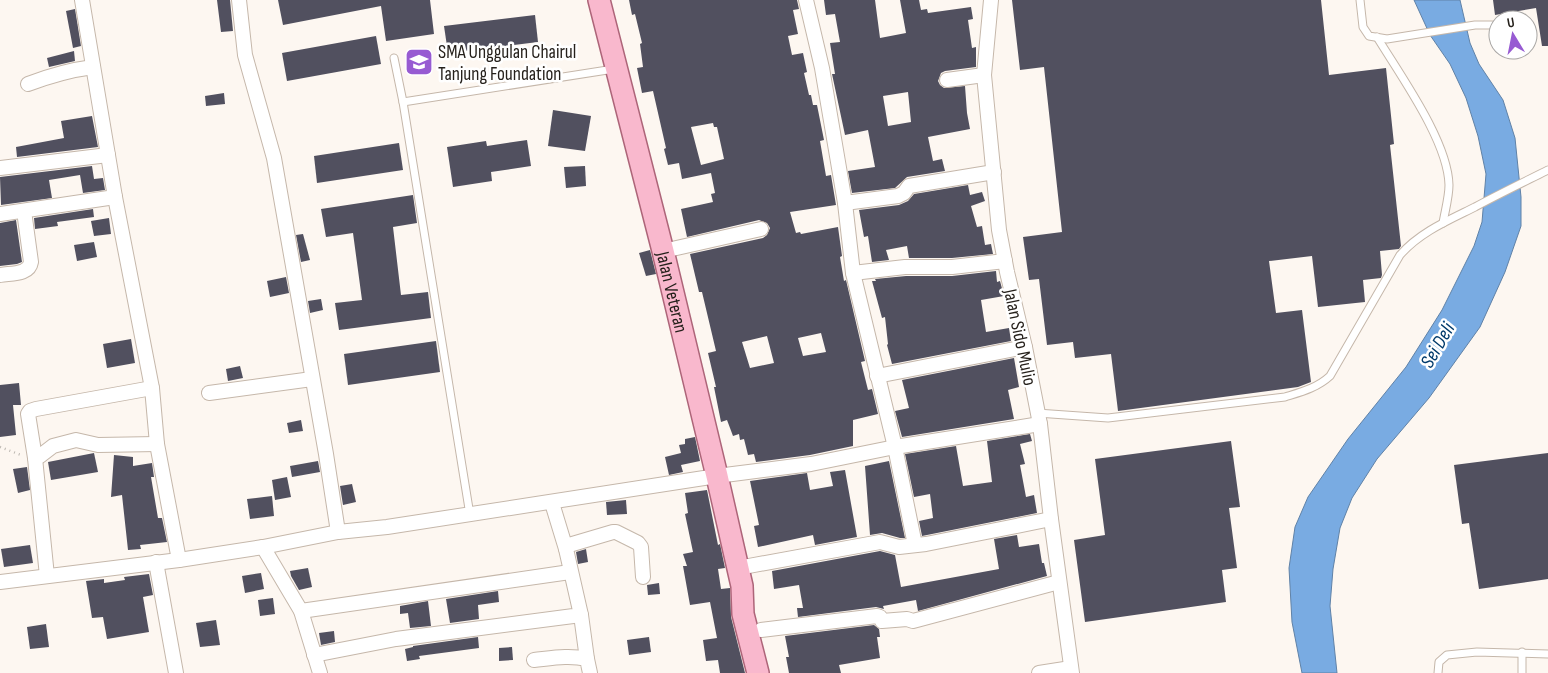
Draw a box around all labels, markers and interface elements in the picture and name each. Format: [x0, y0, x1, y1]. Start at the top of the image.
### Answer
north arrow [1488, 10, 1538, 60]
text: U [1506, 14, 1516, 32]
place label: SMA Unggulan Chairul Tanjung Foundation [438, 41, 576, 86]
school or university icon: SMA Unggulan Chairul Tanjung Foundation [404, 47, 434, 77]
street label: Jalan Veteran [650, 248, 692, 335]
street label: Jalan Sido Mulio [998, 286, 1041, 388]
water label: Sei Deli [1415, 317, 1461, 372]

